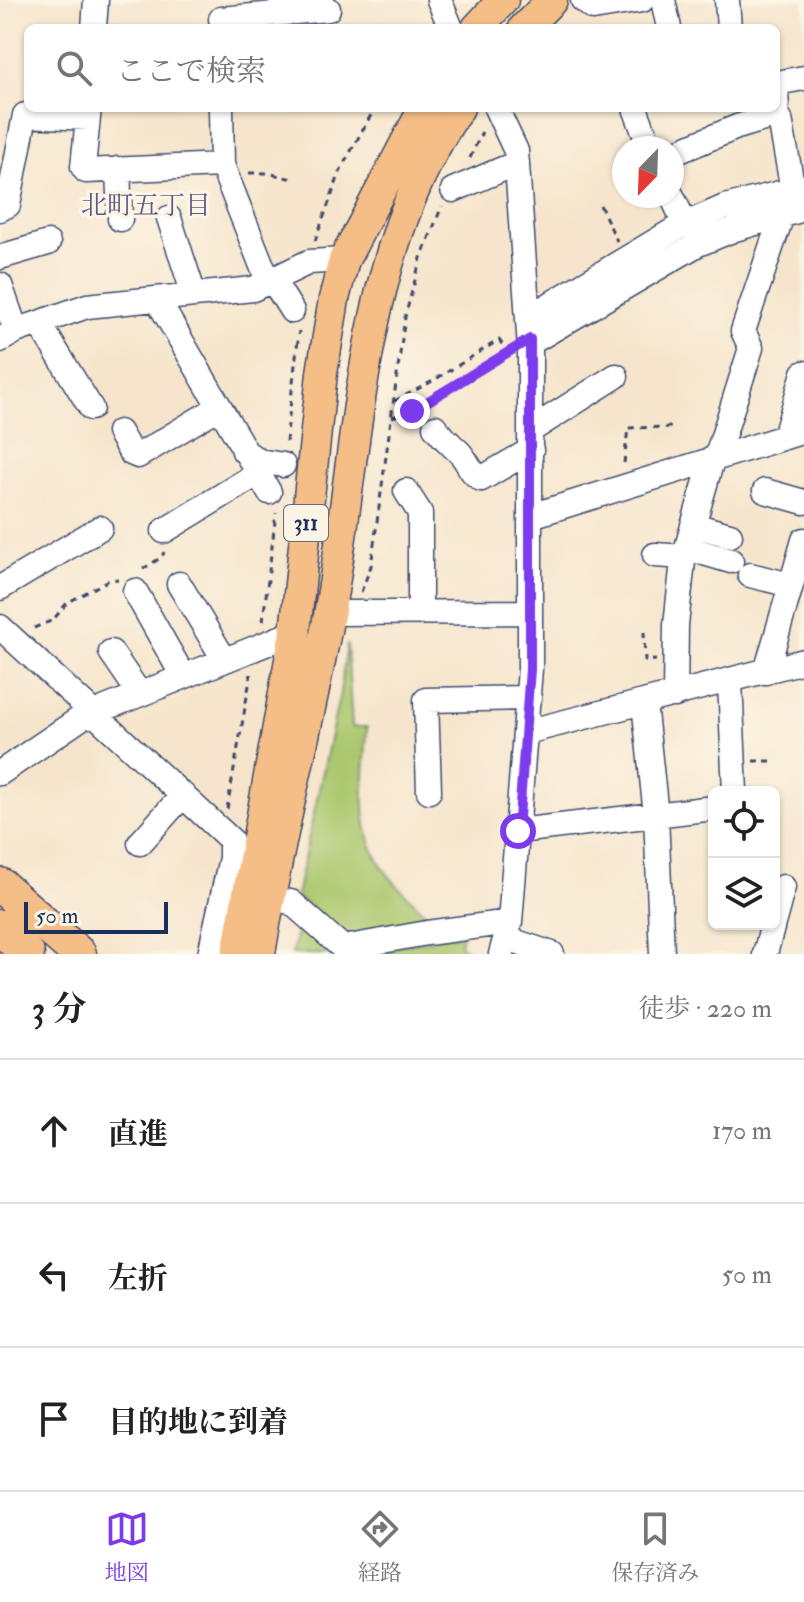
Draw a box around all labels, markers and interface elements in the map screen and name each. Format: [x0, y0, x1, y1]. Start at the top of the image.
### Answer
search box [24, 24, 780, 112]
icon: search [52, 46, 96, 90]
text: ここで検索 [116, 53, 266, 90]
north arrow [612, 136, 684, 208]
district label: 北町五丁目 [81, 190, 211, 222]
route end [394, 393, 430, 429]
road number: 311 [284, 505, 328, 541]
map controls [708, 786, 780, 930]
button: locate [708, 786, 780, 858]
route start [500, 813, 536, 849]
button: layers [708, 858, 780, 930]
scale bar [24, 898, 168, 934]
text: 50 m [36, 902, 78, 930]
text: 3 分 [32, 988, 86, 1031]
text: 徒歩 · 220 m [639, 993, 772, 1025]
icon: ahead [32, 1109, 76, 1153]
text: 170 m [712, 1115, 772, 1147]
text: 直進 [108, 1116, 168, 1153]
icon: left [32, 1253, 76, 1297]
text: 50 m [722, 1259, 772, 1291]
text: 左折 [108, 1260, 168, 1297]
icon: arrive [32, 1397, 76, 1441]
text: 目的地に到着 [108, 1404, 288, 1441]
tab: 地図 [105, 1507, 149, 1587]
tab: 経路 [358, 1507, 402, 1587]
tab: 保存済み [611, 1507, 699, 1587]

